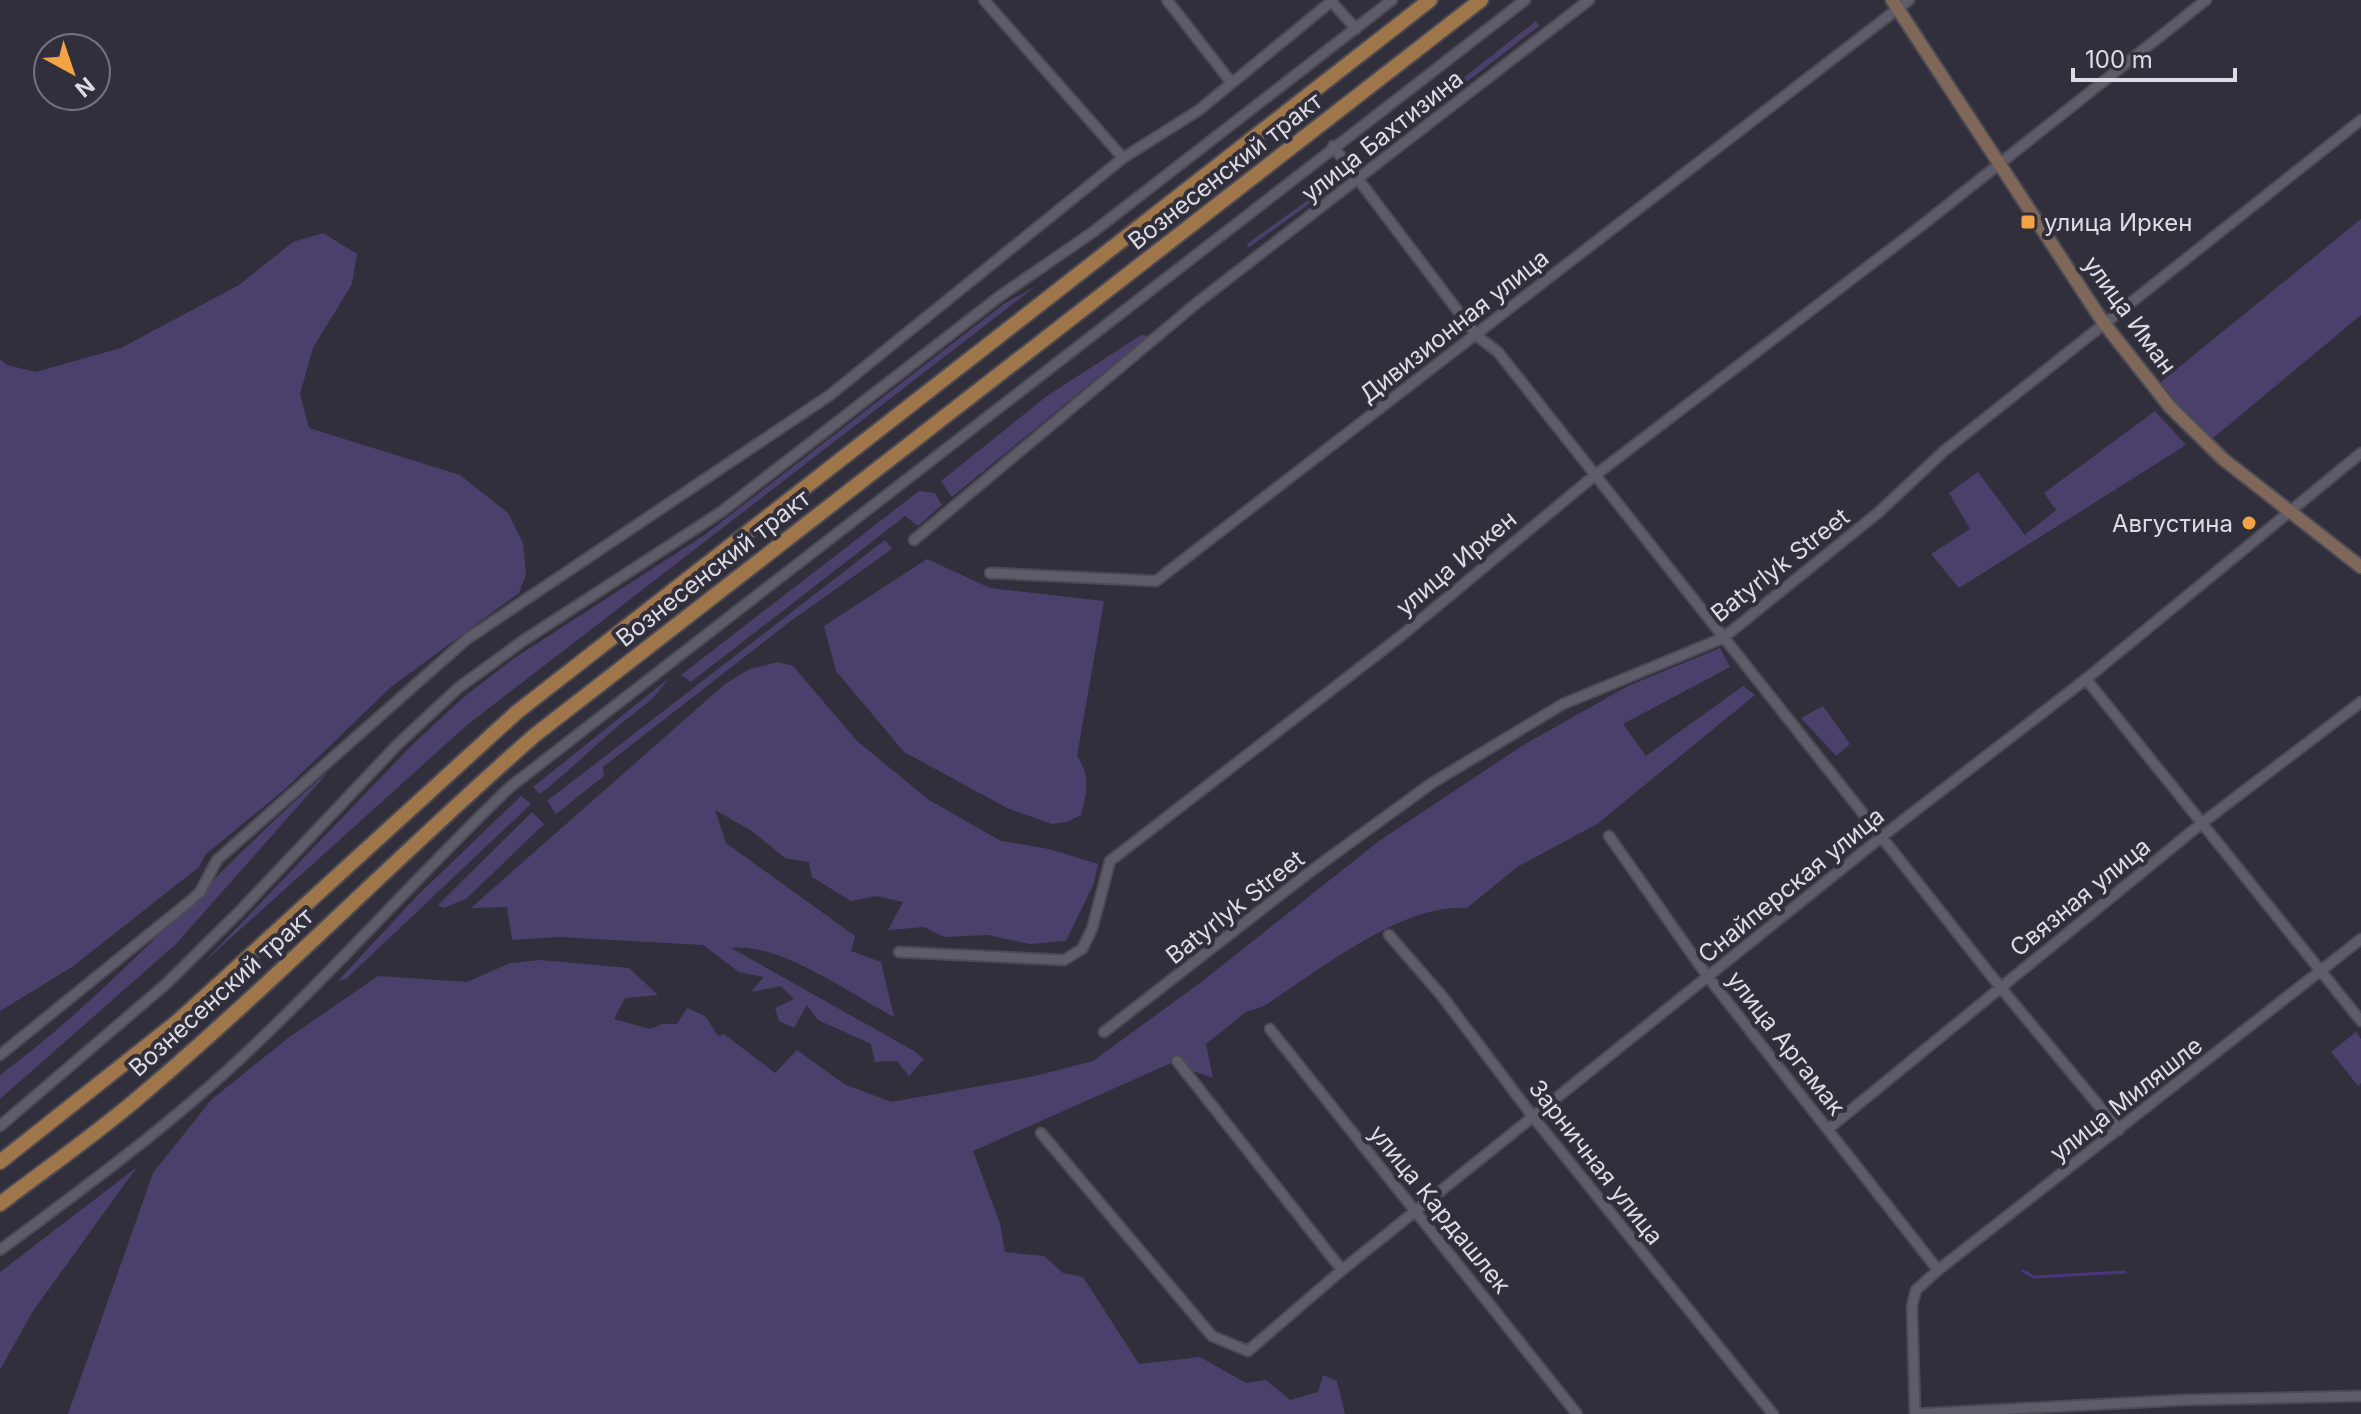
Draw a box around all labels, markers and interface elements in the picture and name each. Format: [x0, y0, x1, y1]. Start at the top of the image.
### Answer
north arrow [32, 32, 112, 112]
scale bar [2073, 32, 2235, 82]
text: 100 m [2085, 45, 2153, 74]
street label: улица Бахтизина [1295, 64, 1469, 208]
text: N [70, 72, 100, 103]
street label: Вознесенский тракт [1122, 86, 1328, 256]
place label: улица Иркен [2044, 208, 2192, 237]
marker: улица Иркен [2019, 213, 2037, 231]
street label: Дивизионная улица [1354, 243, 1554, 409]
street label: улица Иман [2077, 250, 2183, 380]
street label: Вознесенский тракт [610, 483, 816, 653]
street label: Batyrlyk Street [1705, 502, 1855, 628]
street label: улица Иркен [1390, 504, 1522, 622]
place label: Августина [2112, 509, 2233, 538]
marker: Августина [2240, 514, 2258, 532]
street label: Снайперская улица [1692, 801, 1890, 969]
street label: Связная улица [2004, 832, 2156, 962]
street label: Batyrlyk Street [1160, 844, 1310, 970]
street label: Вознесенский тракт [123, 902, 319, 1082]
street label: улица Аргамак [1721, 965, 1851, 1121]
street label: улица Миляшле [2044, 1030, 2208, 1168]
street label: Зарничная улица [1523, 1074, 1669, 1250]
street label: улица Кардашлек [1363, 1119, 1517, 1299]

